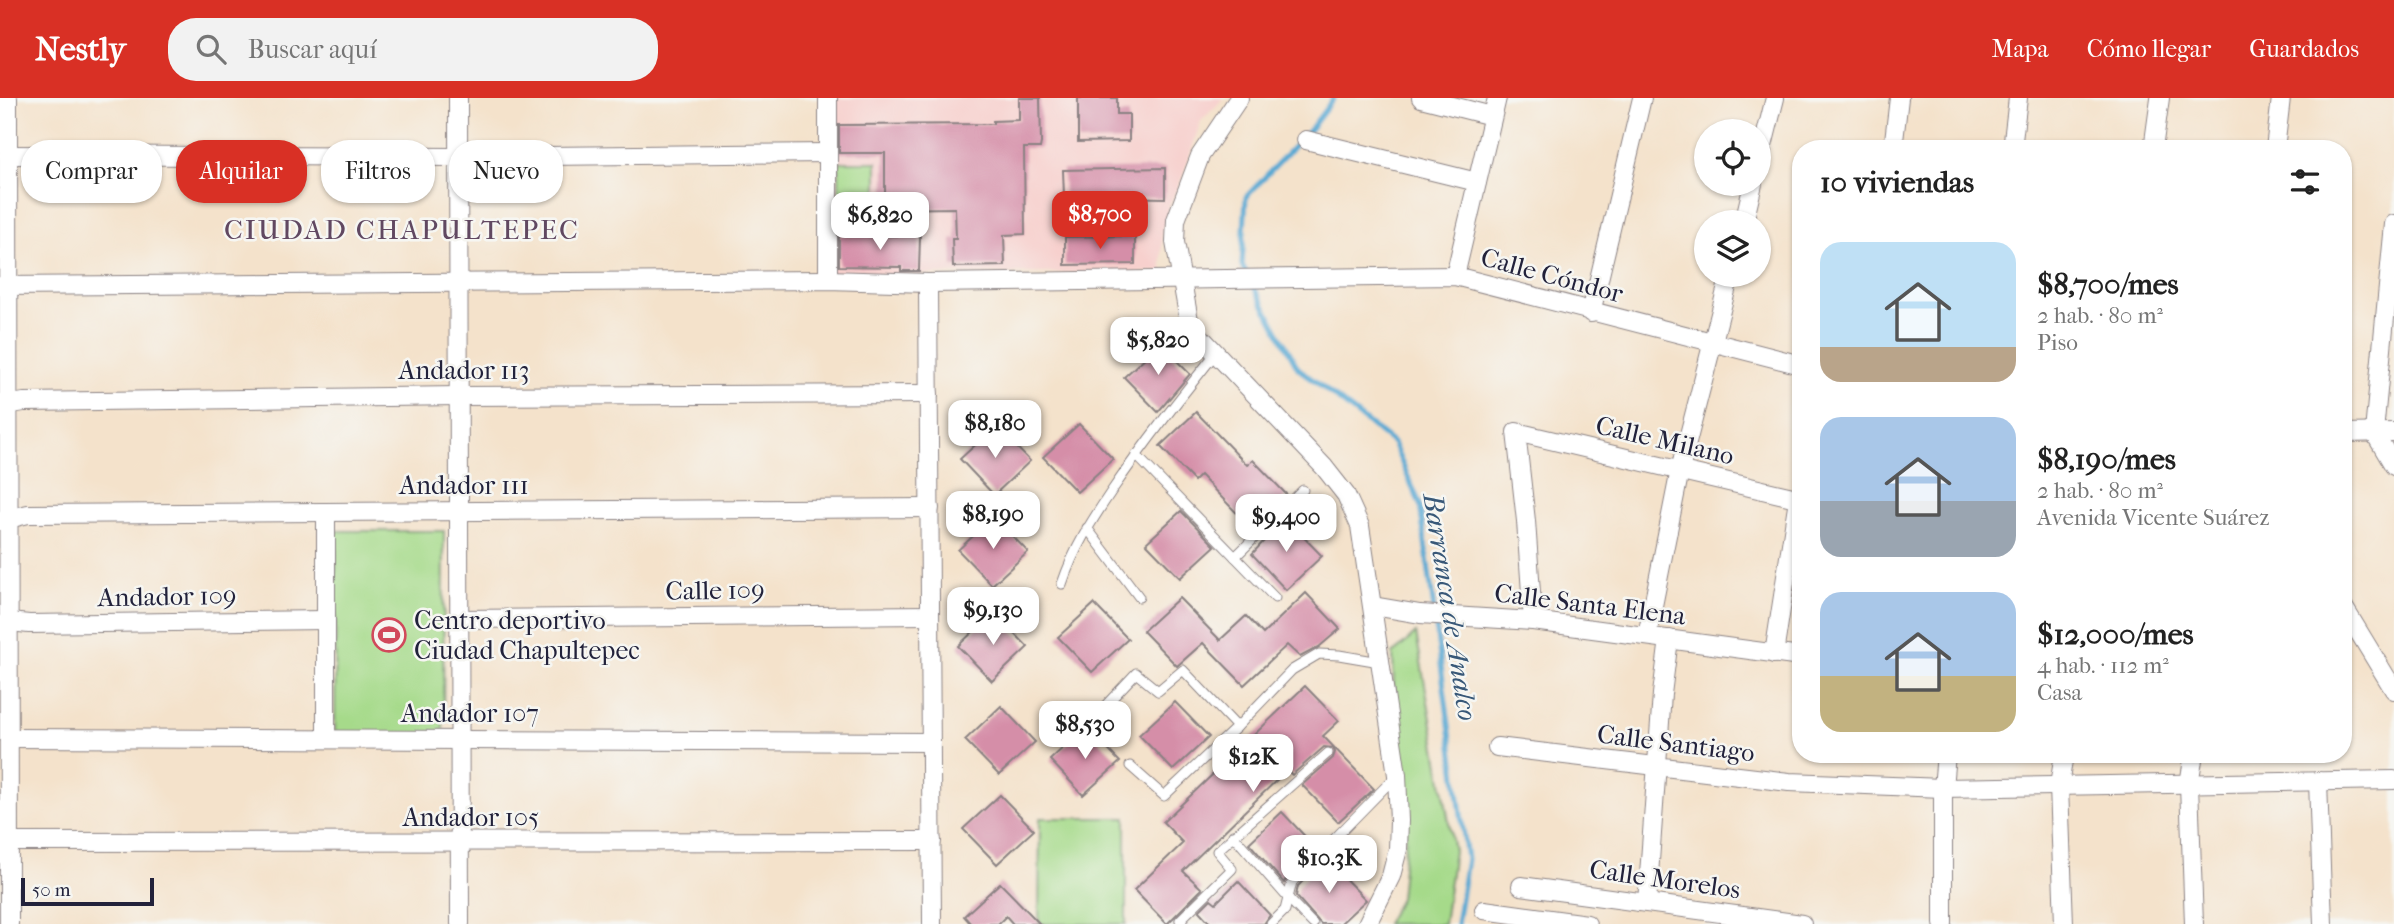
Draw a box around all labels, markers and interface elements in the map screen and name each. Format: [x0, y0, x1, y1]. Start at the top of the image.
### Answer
search box [168, 18, 658, 81]
text: Nestly [35, 30, 126, 69]
icon: search [192, 30, 230, 68]
text: Buscar aquí [248, 34, 377, 65]
text: Mapa [1991, 35, 2049, 63]
text: Cómo llegar [2087, 35, 2211, 63]
text: Guardados [2249, 35, 2359, 63]
map controls [1694, 119, 1771, 287]
button: locate [1694, 119, 1771, 196]
chip: Comprar [21, 140, 162, 203]
chip: Alquilar [176, 140, 307, 203]
chip: Filtros [321, 140, 435, 203]
chip: Nuevo [449, 140, 563, 203]
icon: filters [2286, 163, 2324, 201]
text: 10 viviendas [1820, 165, 1974, 200]
pin: $6,820 [823, 192, 937, 252]
pin: $8,700 [1043, 192, 1157, 251]
text: $8,700 [1068, 200, 1132, 227]
text: $6,820 [847, 201, 913, 228]
button: layers [1694, 210, 1771, 287]
district label: CIUDAD CHAPULTEPEC [224, 213, 580, 246]
street label: Calle Cóndor [1477, 242, 1626, 309]
text: $8,700/mes [2037, 267, 2179, 302]
icon: home [1876, 270, 1960, 354]
text: 2 hab. · 80 m² [2037, 302, 2163, 329]
pin: $5,820 [1101, 317, 1215, 377]
text: $5,820 [1126, 326, 1190, 353]
text: Piso [2037, 329, 2078, 356]
street label: Andador 113 [397, 355, 530, 386]
pin: $8,180 [938, 400, 1052, 460]
text: $8,180 [964, 409, 1026, 436]
street label: Calle Milano [1593, 410, 1737, 471]
text: $8,190/mes [2037, 442, 2176, 477]
icon: home [1876, 445, 1960, 529]
street label: Andador 111 [398, 470, 529, 501]
text: 2 hab. · 80 m² [2037, 477, 2163, 504]
water label: Barranca de Analco [1416, 489, 1485, 723]
pin: $8,190 [936, 491, 1050, 551]
pin: $9,400 [1229, 494, 1343, 554]
text: $8,190 [962, 500, 1024, 527]
text: $9,400 [1251, 503, 1321, 530]
text: Avenida Vicente Suárez [2037, 504, 2269, 531]
street label: Calle 109 [665, 574, 765, 607]
street label: Calle Santa Elena [1493, 577, 1688, 632]
street label: Andador 109 [96, 580, 237, 613]
pin: $9,130 [936, 588, 1050, 647]
text: $9,130 [963, 596, 1023, 623]
place label: Centro deportivo Ciudad Chapultepec [414, 605, 640, 666]
sports icon: Centro deportivo Ciudad Chapultepec [370, 616, 408, 654]
text: $12,000/mes [2037, 617, 2194, 652]
icon: home [1876, 620, 1960, 704]
text: 4 hab. · 112 m² [2037, 652, 2169, 679]
text: Casa [2037, 679, 2082, 706]
street label: Andador 107 [400, 698, 539, 729]
pin: $8,530 [1028, 702, 1142, 761]
text: $8,530 [1055, 710, 1115, 737]
street label: Calle Santiago [1595, 718, 1756, 769]
pin: $12K [1212, 734, 1294, 794]
text: $12K [1228, 743, 1278, 770]
street label: Andador 105 [402, 802, 539, 833]
pin: $10.3K [1272, 836, 1386, 895]
text: $10.3K [1297, 844, 1361, 871]
street label: Calle Morelos [1587, 854, 1742, 905]
scale bar [21, 875, 154, 907]
text: 50 m [32, 879, 71, 901]

